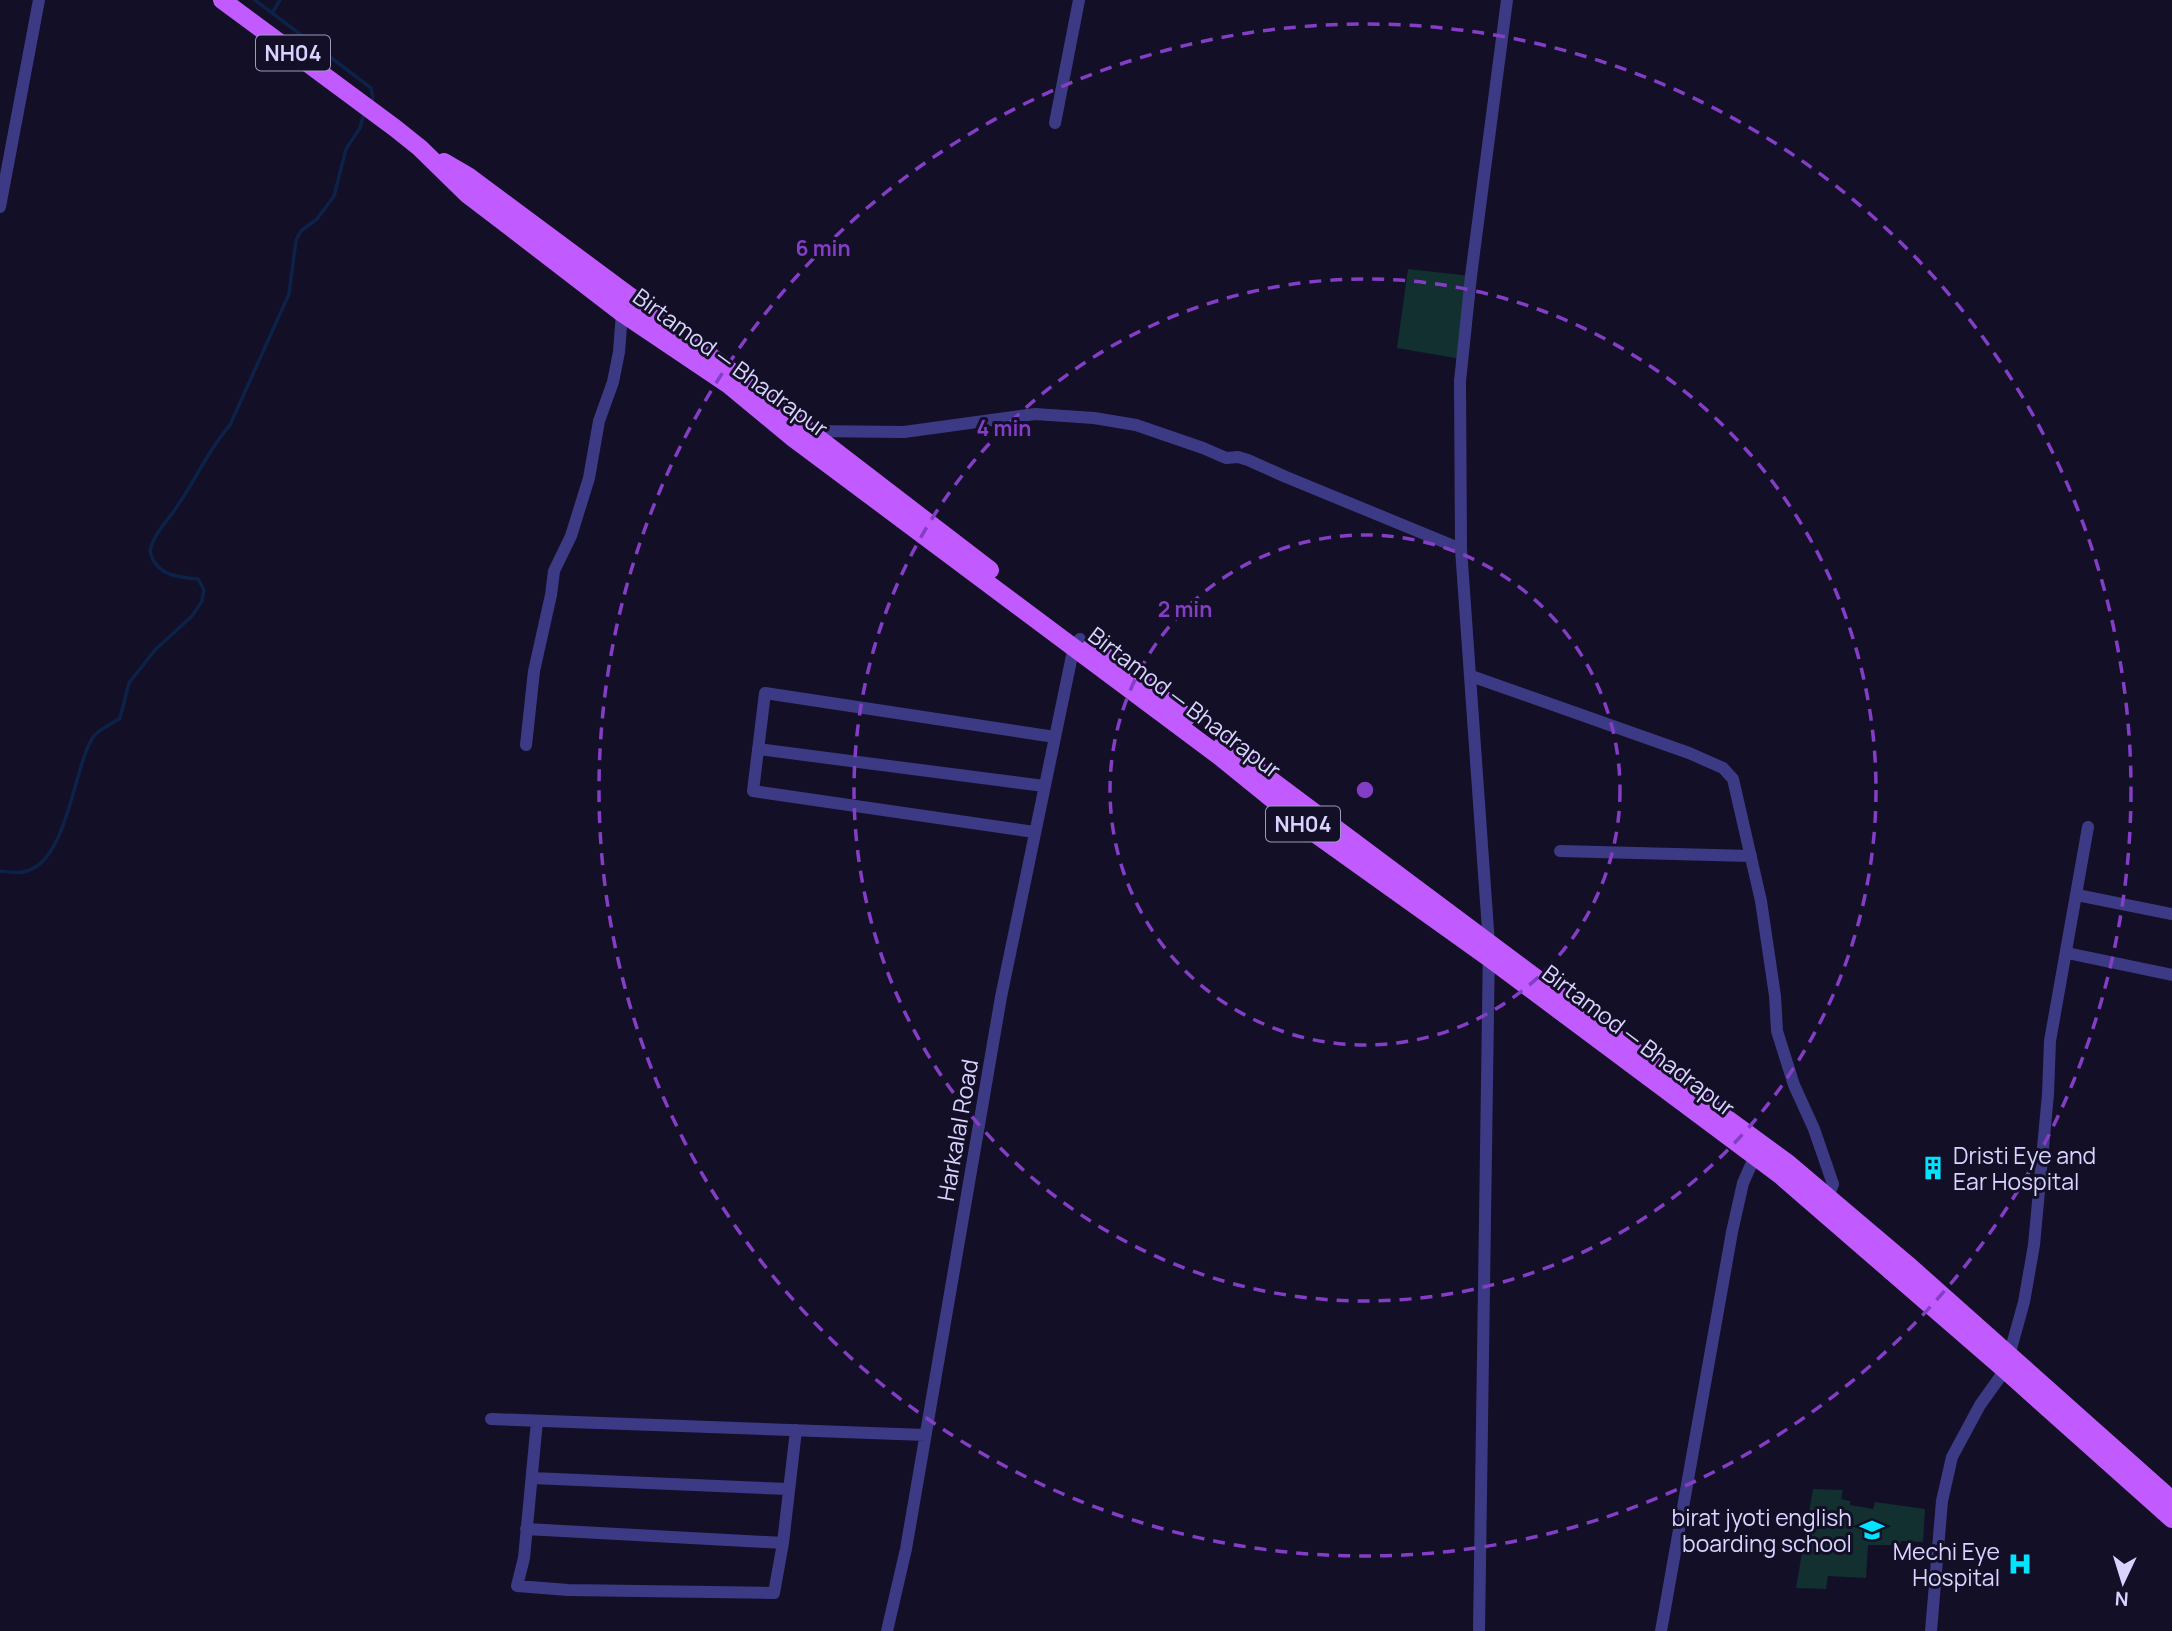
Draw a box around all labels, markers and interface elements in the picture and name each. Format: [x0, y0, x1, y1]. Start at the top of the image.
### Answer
road number: NH04 [256, 36, 330, 70]
text: 6 min [795, 234, 851, 262]
street label: Birtamod — Bhadrapur [627, 280, 835, 444]
text: 4 min [977, 414, 1031, 442]
text: 2 min [1158, 595, 1212, 623]
street label: Birtamod — Bhadrapur [1082, 619, 1288, 785]
centre of rings [1353, 778, 1377, 802]
road number: NH04 [1266, 806, 1340, 842]
street label: Birtamod — Bhadrapur [1536, 957, 1742, 1123]
street label: Harkalal Road [929, 1057, 985, 1203]
place label: Dristi Eye and Ear Hospital [1953, 1139, 2096, 1197]
building icon: Dristi Eye and Ear Hospital [1919, 1154, 1947, 1182]
place label: birat jyoti english boarding school [1672, 1501, 1852, 1559]
school or university icon: birat jyoti english boarding school [1858, 1516, 1886, 1544]
place label: Mechi Eye Hospital [1893, 1535, 2000, 1593]
north arrow [2088, 1547, 2158, 1617]
hospital icon: Mechi Eye Hospital [2006, 1550, 2034, 1578]
text: N [2114, 1586, 2130, 1612]

